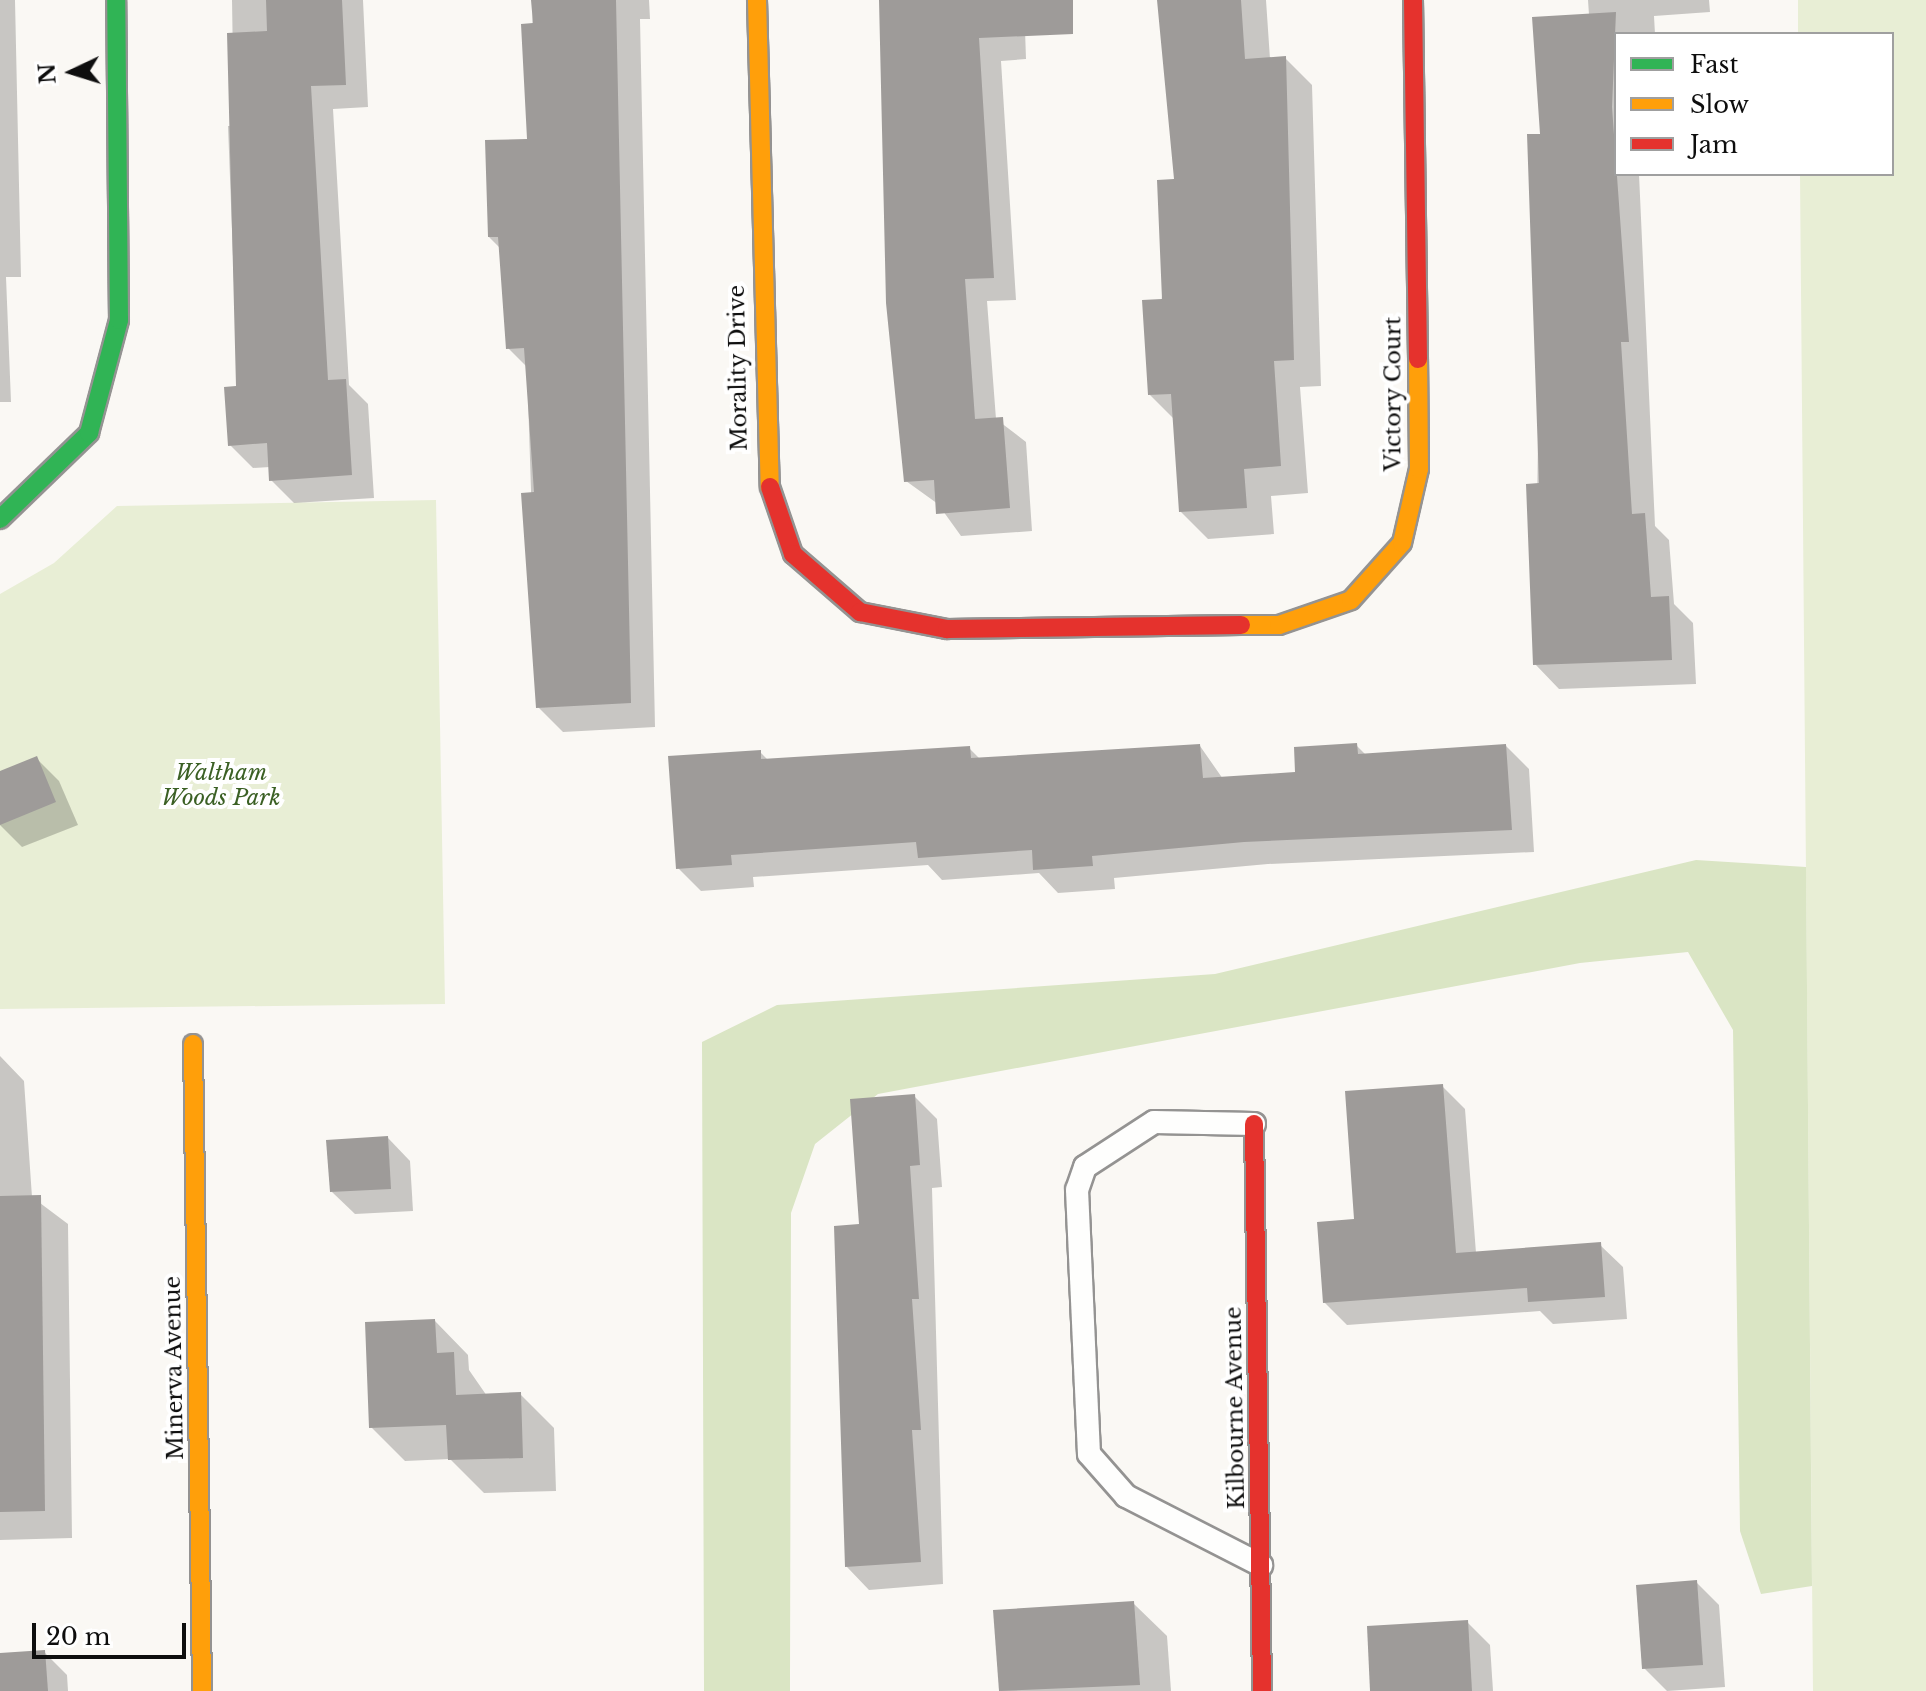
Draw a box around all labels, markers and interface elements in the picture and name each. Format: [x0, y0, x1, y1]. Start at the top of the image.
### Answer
north arrow [32, 32, 112, 112]
legend [1614, 32, 1894, 176]
text: Fast [1690, 50, 1738, 79]
text: N [33, 62, 62, 85]
text: Slow [1690, 90, 1749, 119]
text: Jam [1690, 130, 1738, 159]
street label: Morality Drive [723, 284, 753, 452]
street label: Victory Court [1380, 316, 1406, 472]
park label: Waltham Woods Park [161, 759, 281, 810]
street label: Minerva Avenue [159, 1275, 189, 1461]
street label: Kilbourne Avenue [1220, 1306, 1250, 1510]
scale bar [36, 1607, 190, 1657]
text: 20 m [46, 1622, 111, 1651]

